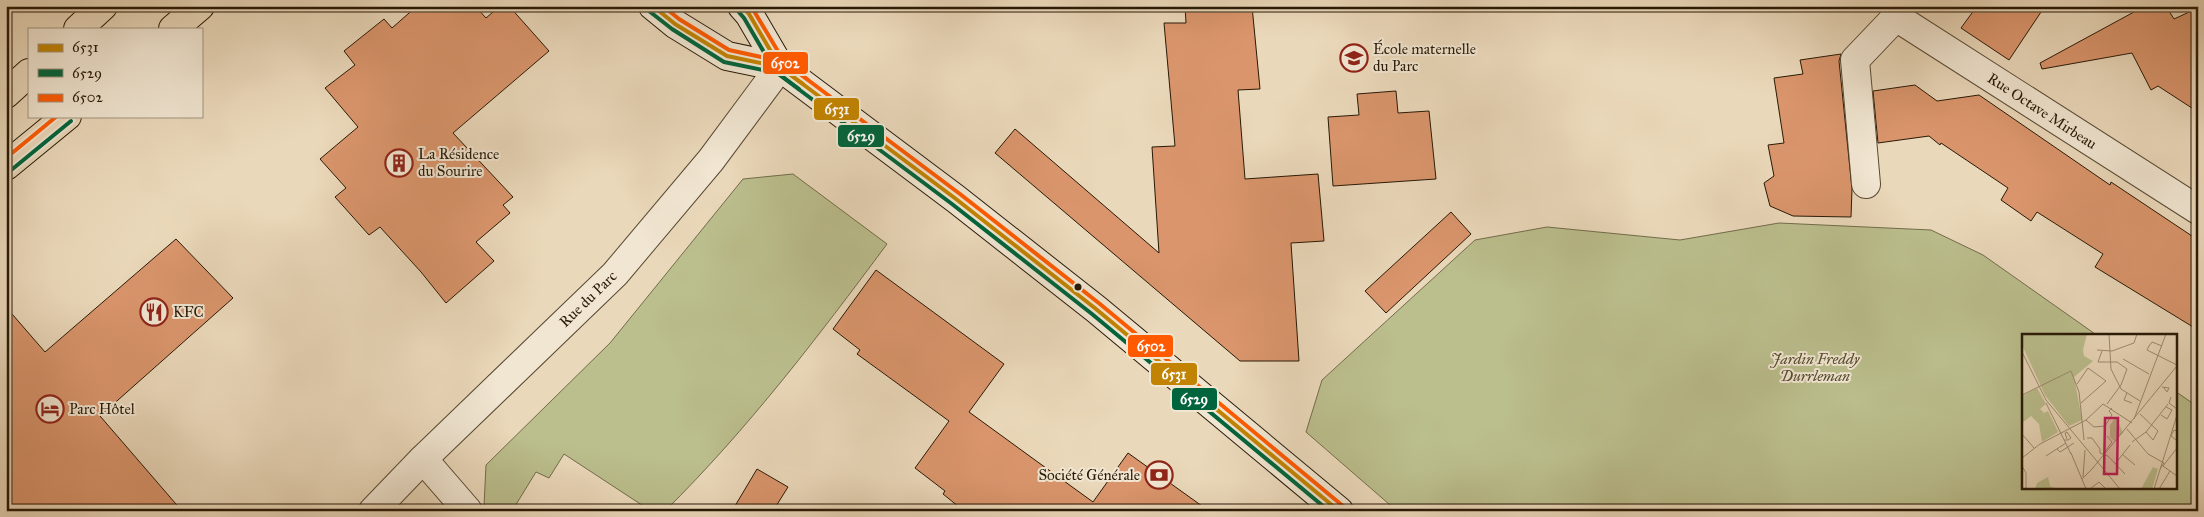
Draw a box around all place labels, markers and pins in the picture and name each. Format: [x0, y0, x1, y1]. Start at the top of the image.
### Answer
place label: École maternelle du Parc [1373, 39, 1476, 75]
school or university icon: École maternelle du Parc [1339, 43, 1369, 73]
place label: La Résidence du Sourire [418, 145, 499, 180]
building icon: La Résidence du Sourire [384, 148, 414, 178]
unlabelled marker [1073, 282, 1083, 292]
restaurant icon: KFC [139, 297, 169, 327]
place label: KFC [173, 303, 204, 321]
hotel icon: Parc Hôtel [35, 394, 65, 424]
place label: Parc Hôtel [69, 400, 136, 418]
bank icon: Société Générale [1144, 460, 1174, 490]
place label: Société Générale [1038, 466, 1140, 484]

